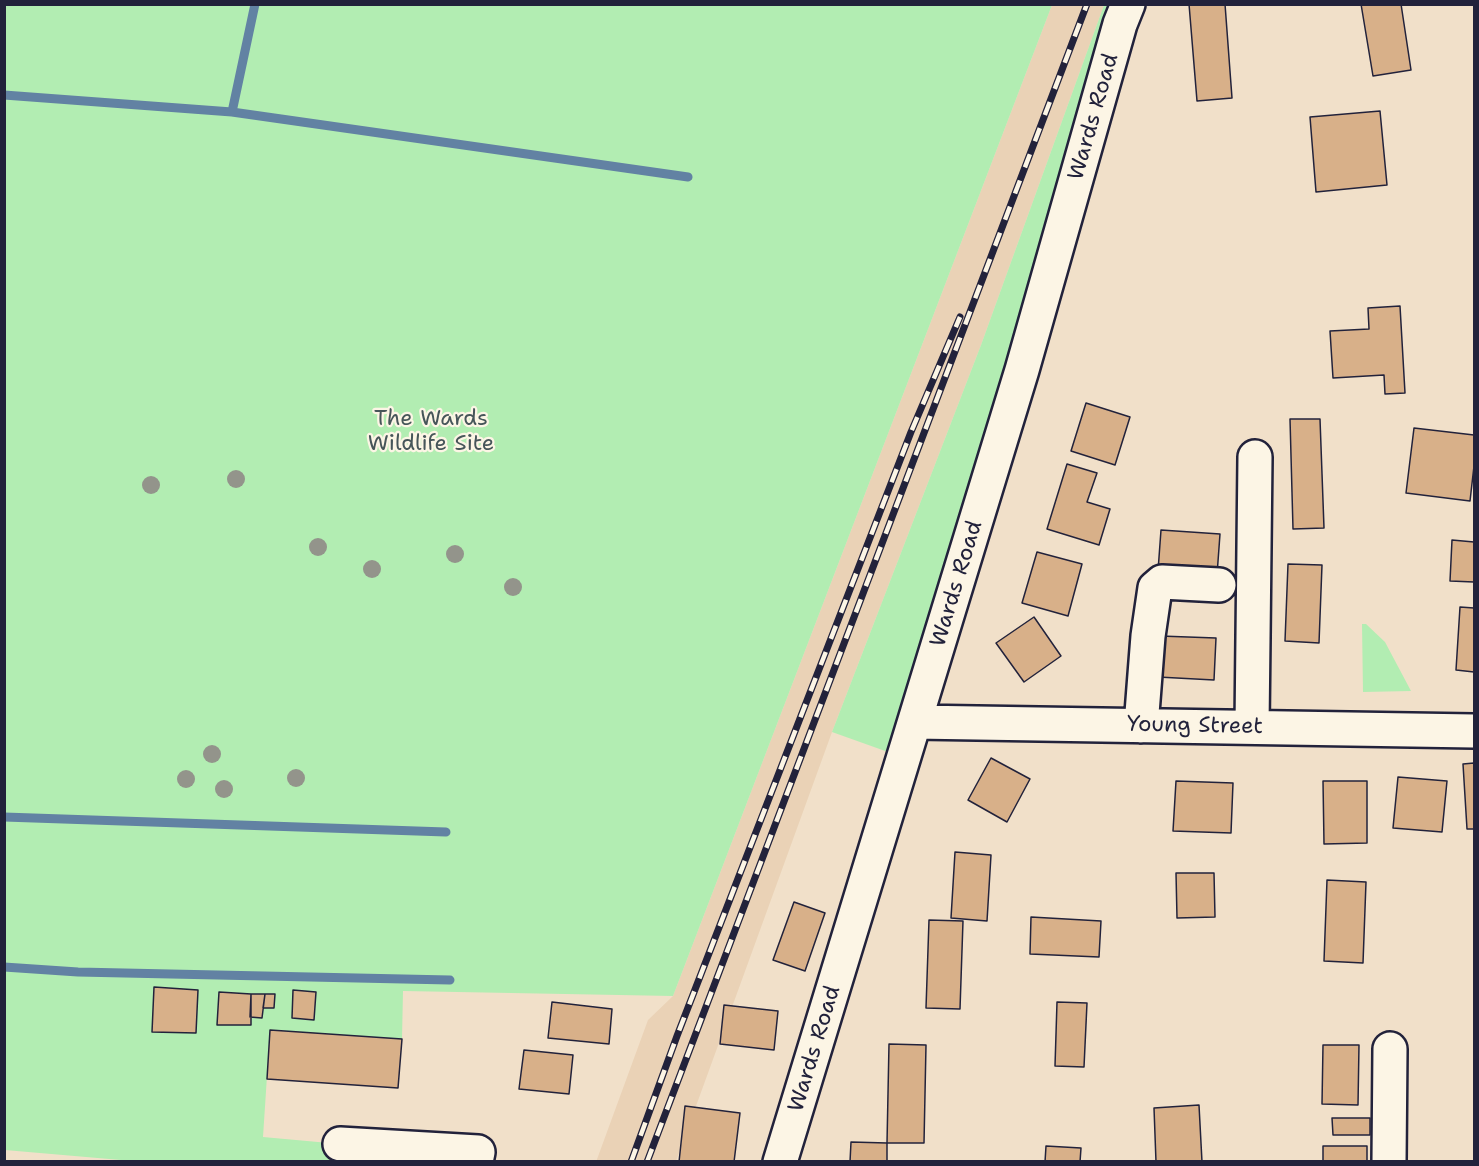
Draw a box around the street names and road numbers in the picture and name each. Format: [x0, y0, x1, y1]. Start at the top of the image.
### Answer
street label: Wards Road [1063, 51, 1125, 183]
street label: Wards Road [925, 518, 989, 650]
street label: Young Street [1127, 712, 1263, 740]
street label: Wards Road [783, 983, 847, 1115]

